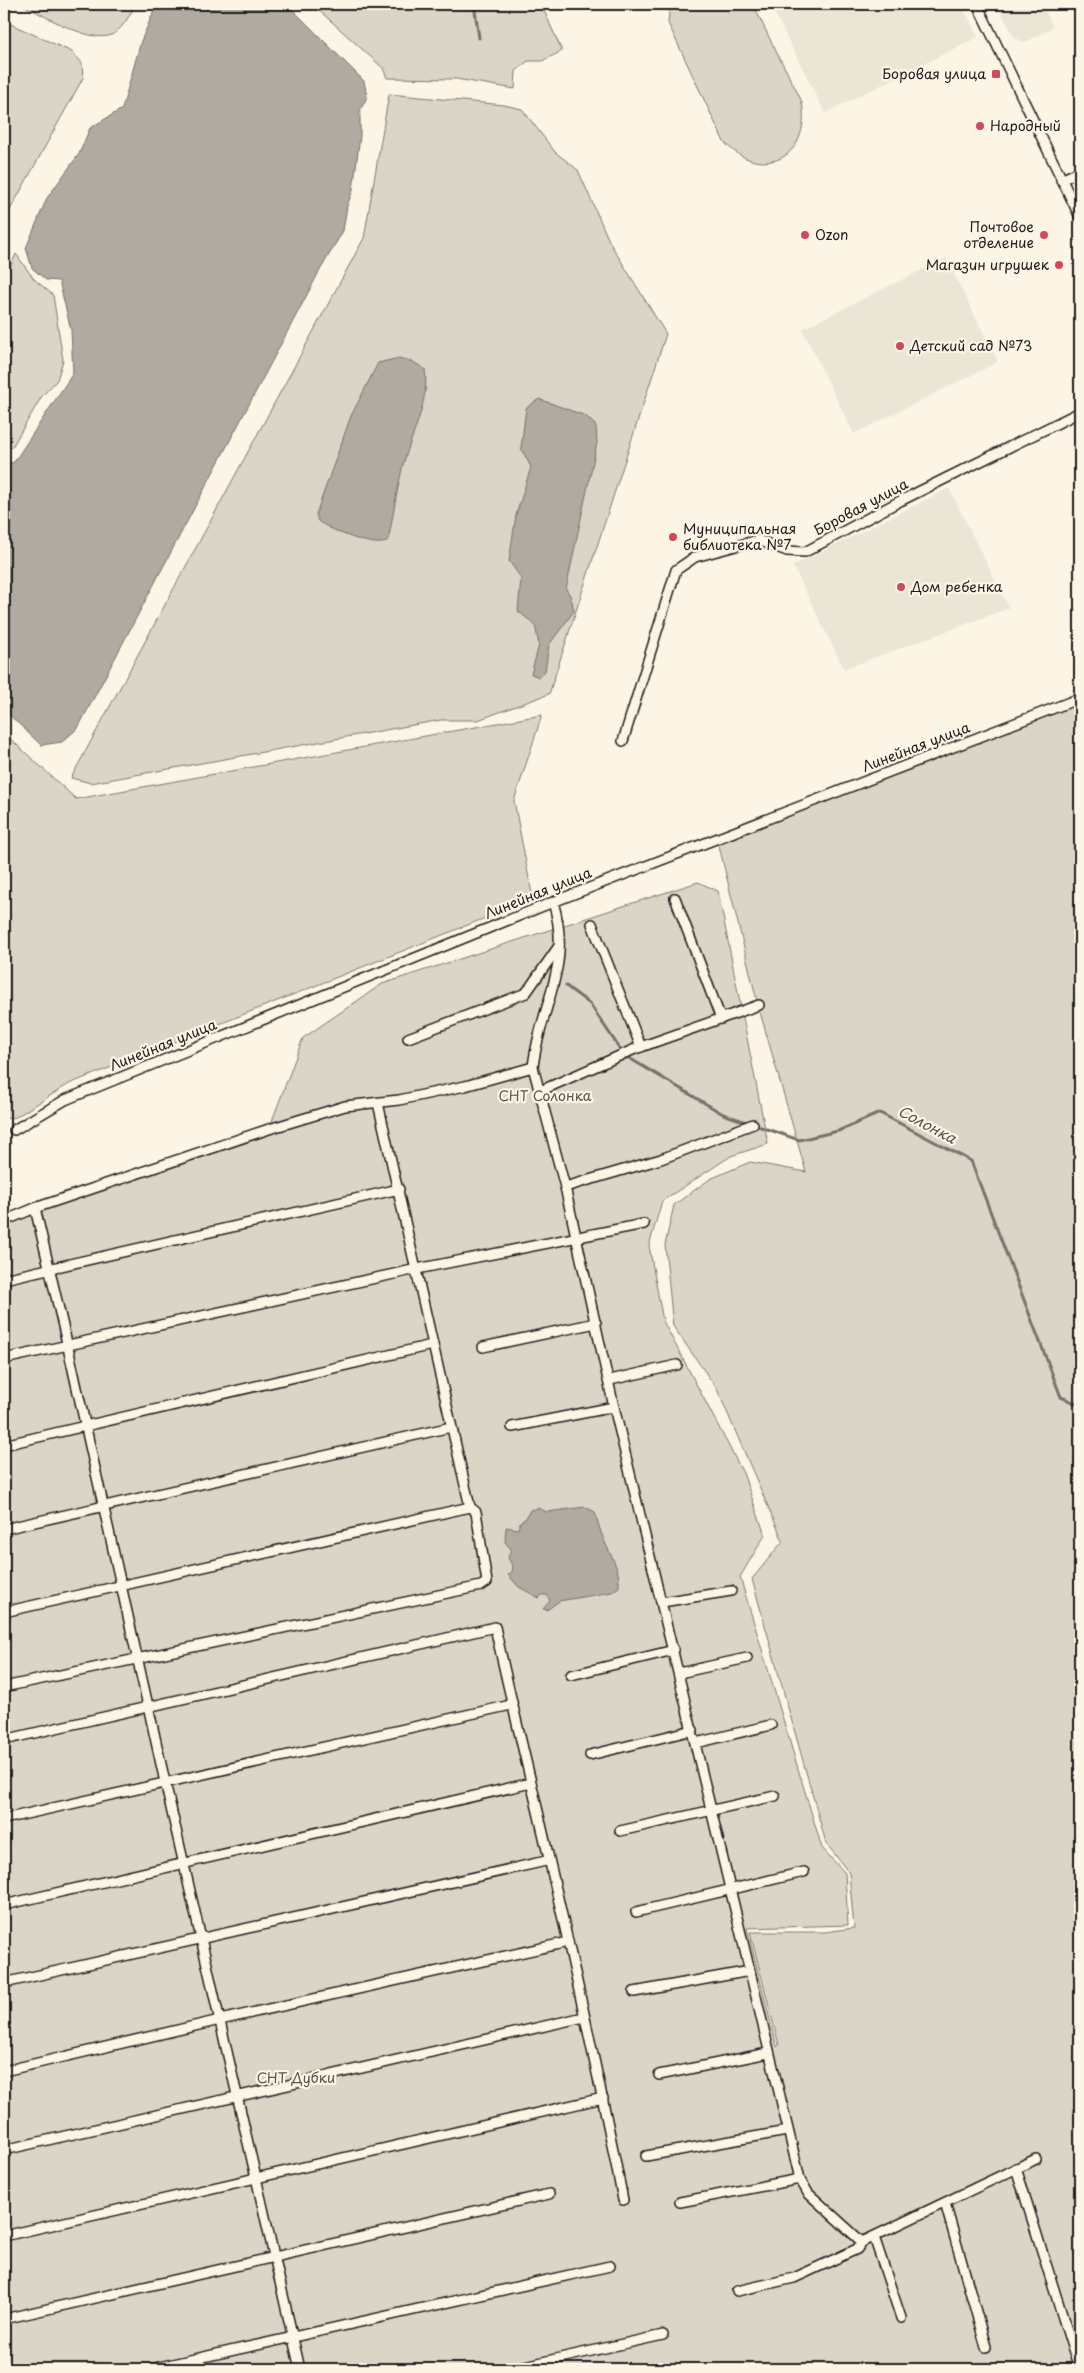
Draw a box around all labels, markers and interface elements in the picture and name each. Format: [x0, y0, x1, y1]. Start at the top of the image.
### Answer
place label: Боровая улица [882, 63, 986, 84]
marker: Боровая улица [990, 68, 1002, 80]
place label: Народный [990, 115, 1061, 136]
marker: Народный [974, 120, 986, 132]
place label: Почтовое отделение [963, 216, 1034, 253]
place label: Ozon [815, 224, 848, 245]
marker: Ozon [799, 229, 811, 241]
marker: Почтовое отделение [1038, 229, 1050, 241]
place label: Магазин игрушек [926, 254, 1050, 275]
marker: Магазин игрушек [1053, 259, 1065, 271]
place label: Детский сад №73 [909, 335, 1032, 356]
marker: Детский сад №73 [894, 340, 906, 352]
street label: Боровая улица [810, 473, 912, 540]
place label: Муниципальная библиотека №7 [683, 518, 796, 555]
marker: Муниципальная библиотека №7 [667, 531, 679, 543]
place label: Дом ребенка [910, 576, 1003, 597]
marker: Дом ребенка [895, 581, 907, 593]
street label: Линейная улица [859, 716, 973, 777]
street label: Линейная улица [481, 861, 595, 924]
street label: Линейная улица [106, 1013, 220, 1076]
park label: СНТ Солонка [498, 1085, 592, 1106]
water label: Солонка [894, 1099, 962, 1149]
park label: СНТ Дубки [257, 2067, 335, 2088]

